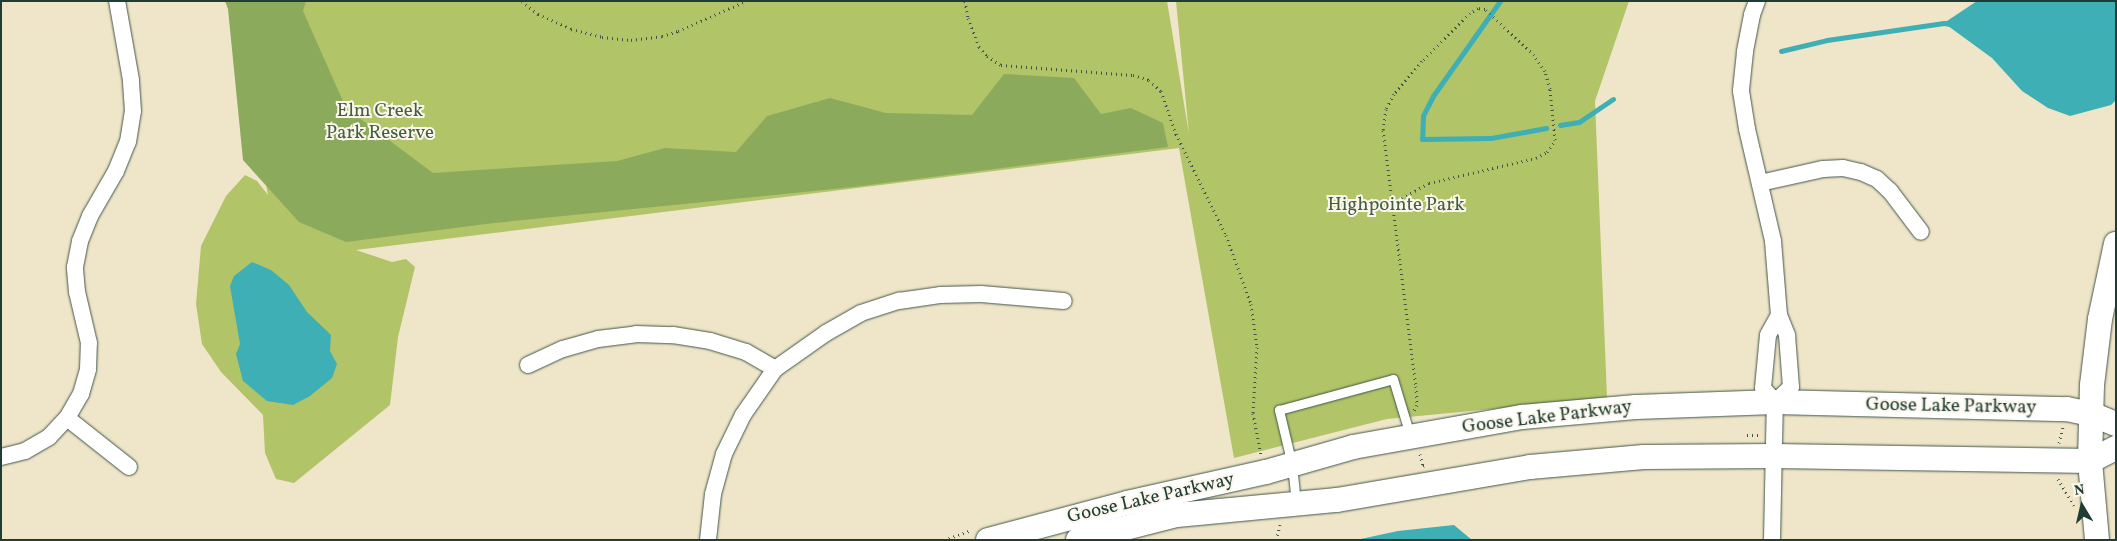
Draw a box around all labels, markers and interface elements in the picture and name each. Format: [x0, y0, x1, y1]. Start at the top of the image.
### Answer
park label: Elm Creek Park Reserve [326, 101, 434, 145]
park label: Highpointe Park [1327, 195, 1465, 217]
street label: Goose Lake Parkway [1865, 394, 2037, 420]
street label: Goose Lake Parkway [1461, 396, 1633, 440]
street label: Goose Lake Parkway [1065, 469, 1237, 529]
north arrow [2057, 481, 2107, 531]
text: N [2073, 481, 2086, 501]

